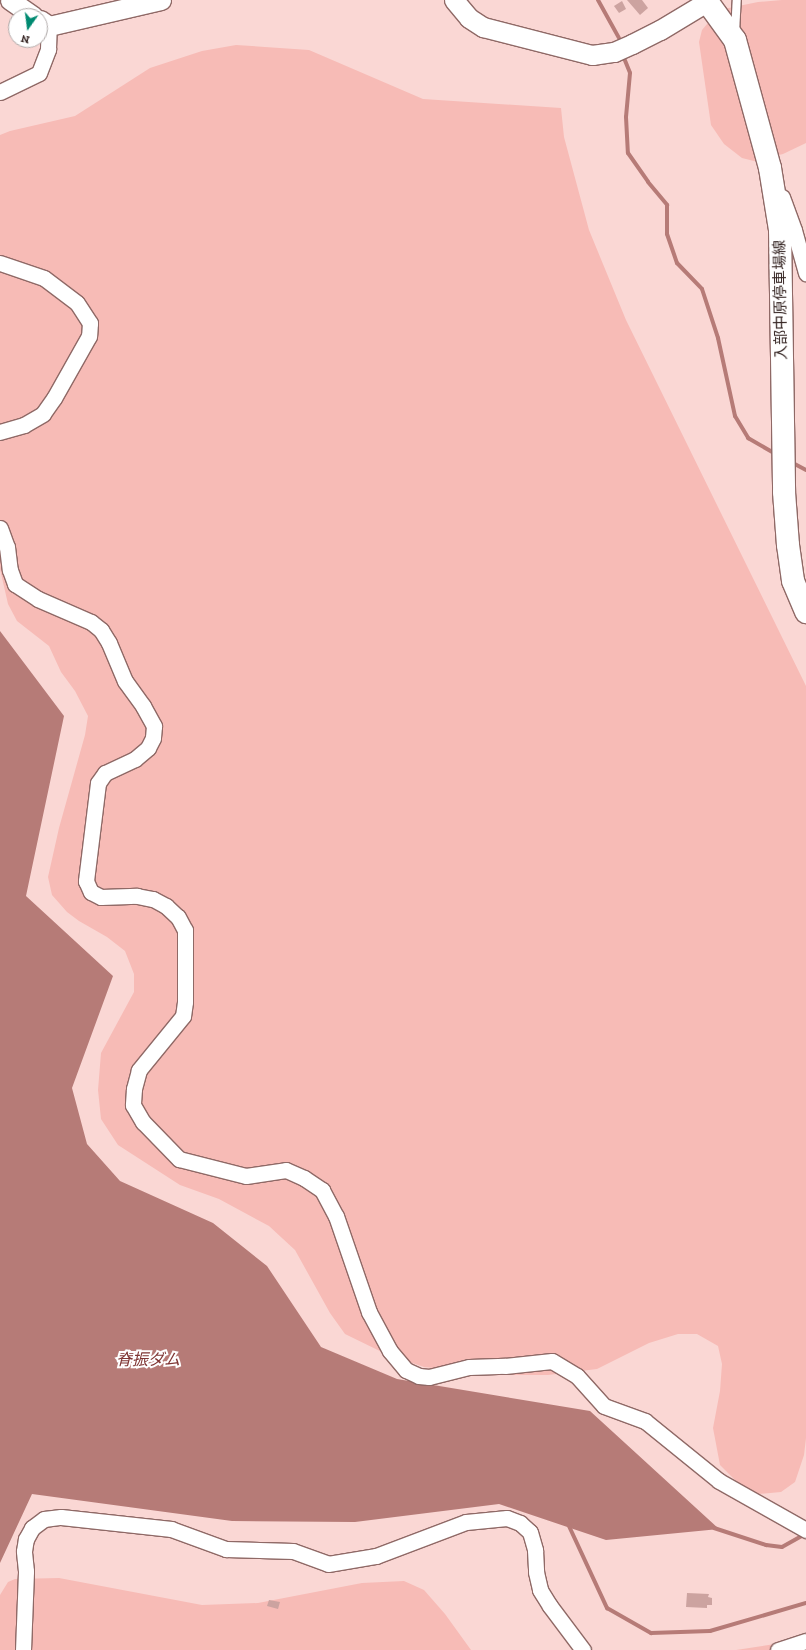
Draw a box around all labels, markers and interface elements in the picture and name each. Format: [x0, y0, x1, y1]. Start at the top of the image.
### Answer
north arrow [8, 8, 48, 48]
text: N [20, 32, 31, 46]
street label: 入部中原停車場線 [771, 240, 791, 360]
water label: 脊振ダム [116, 1350, 180, 1370]

